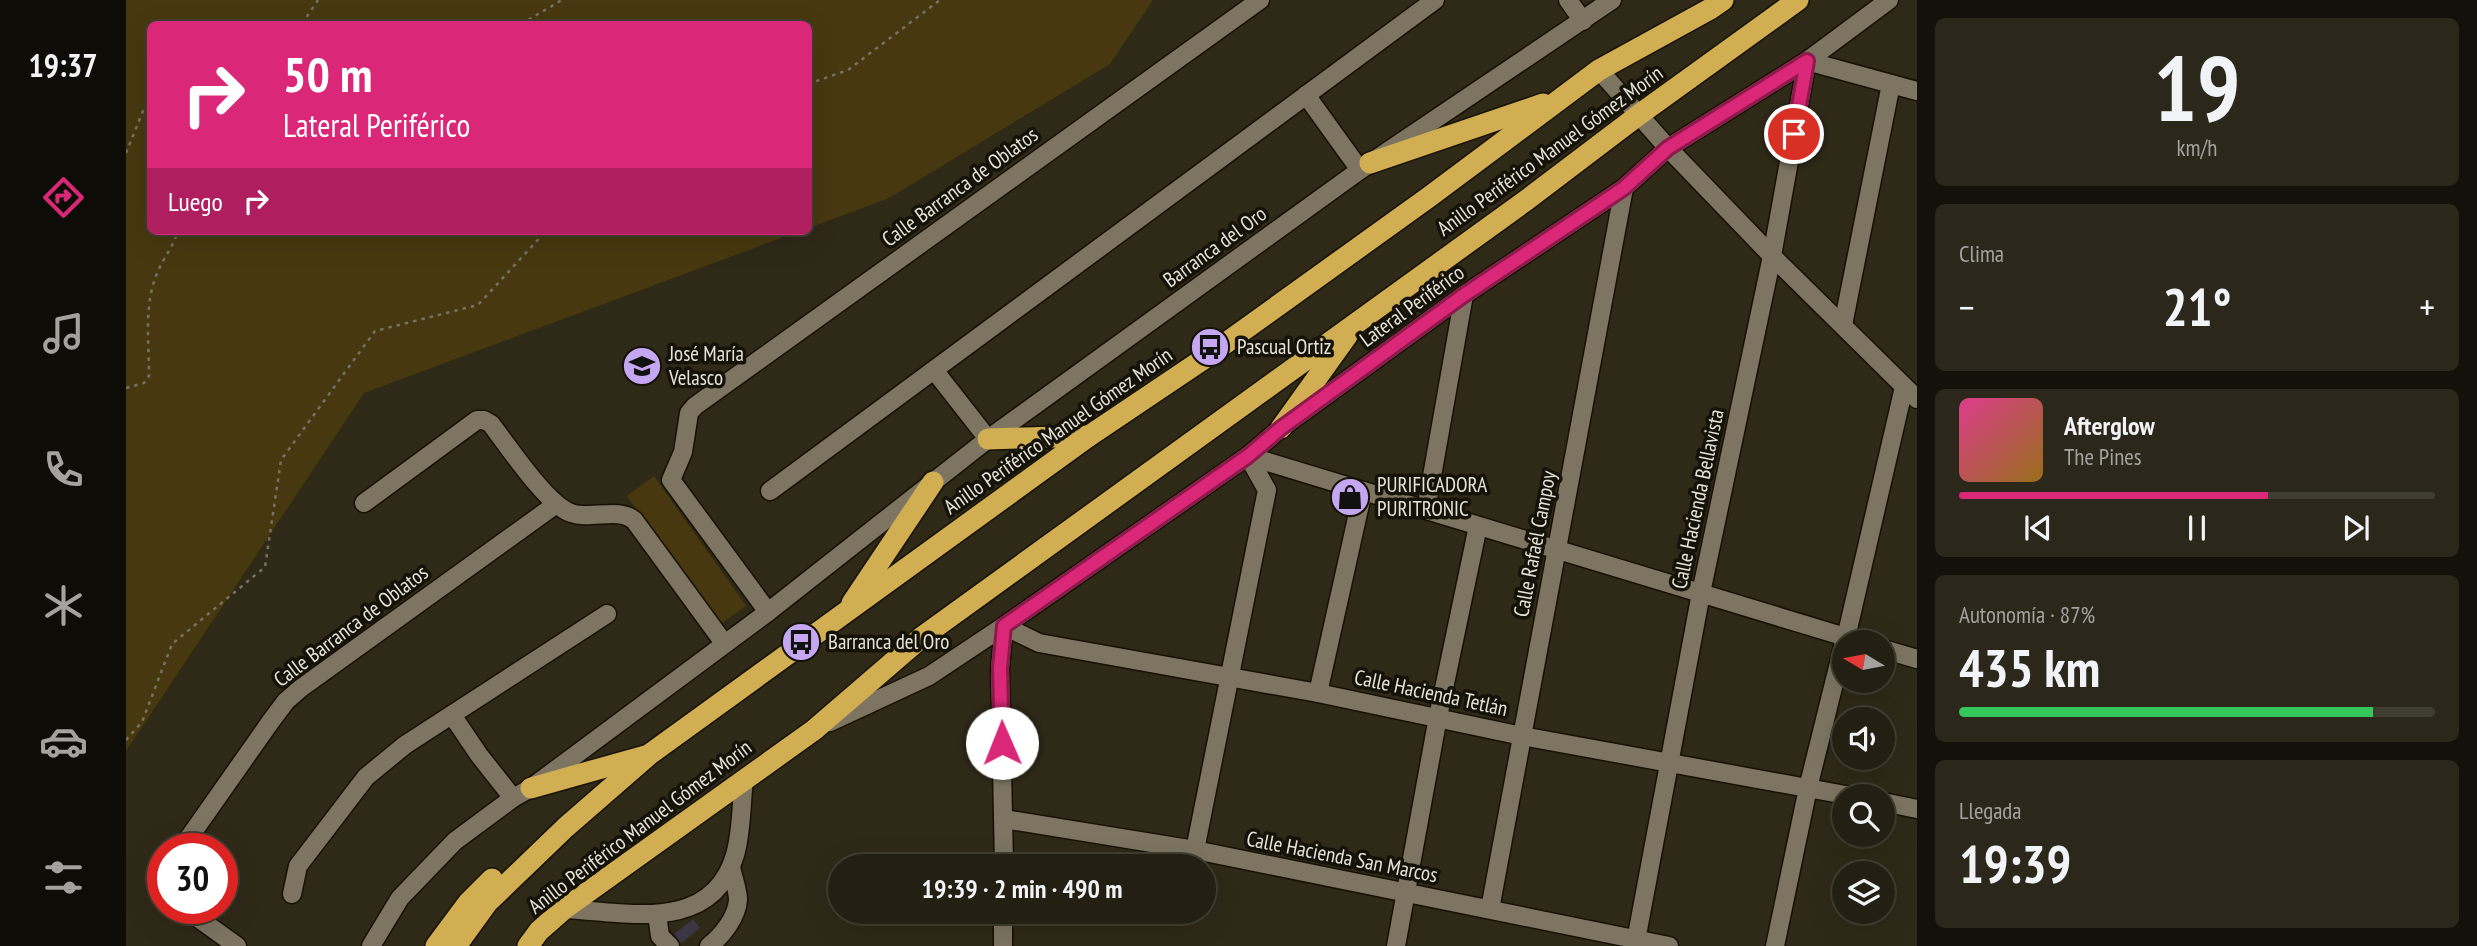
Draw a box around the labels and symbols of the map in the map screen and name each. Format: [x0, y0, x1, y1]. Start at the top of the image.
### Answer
street label: Anillo Periférico Manuel Gómez Morín [1431, 59, 1668, 242]
pin [1764, 104, 1824, 164]
street label: Calle Barranca de Oblatos [876, 121, 1043, 252]
street label: Barranca del Oro [1158, 200, 1272, 293]
street label: Lateral Periférico [1354, 259, 1469, 353]
bus stop icon: Pascual Ortiz [1189, 326, 1231, 368]
place label: Pascual Ortiz [1237, 333, 1331, 360]
place label: José María Velasco [668, 340, 744, 391]
street label: Anillo Periférico Manuel Gómez Morín [938, 341, 1177, 520]
school or university icon: José María Velasco [621, 345, 663, 387]
street label: Calle Hacienda Bellavista [1665, 407, 1730, 591]
street label: Calle Rafaél Campoy [1507, 468, 1562, 619]
place label: PURIFICADORA PURITRONIC [1377, 471, 1487, 522]
shop icon: PURIFICADORA PURITRONIC [1329, 476, 1371, 518]
street label: Calle Barranca de Oblatos [268, 559, 433, 692]
bus stop icon: Barranca del Oro [780, 621, 822, 663]
place label: Barranca del Oro [828, 628, 949, 655]
north arrow [1832, 630, 1895, 693]
street label: Calle Hacienda Tetlán [1352, 663, 1510, 722]
position arrow [965, 706, 1039, 780]
street label: Anillo Periférico Manuel Gómez Morín [523, 734, 757, 920]
street label: Calle Hacienda San Marcos [1244, 825, 1440, 888]
speed limit sign: 30 [147, 833, 238, 924]

